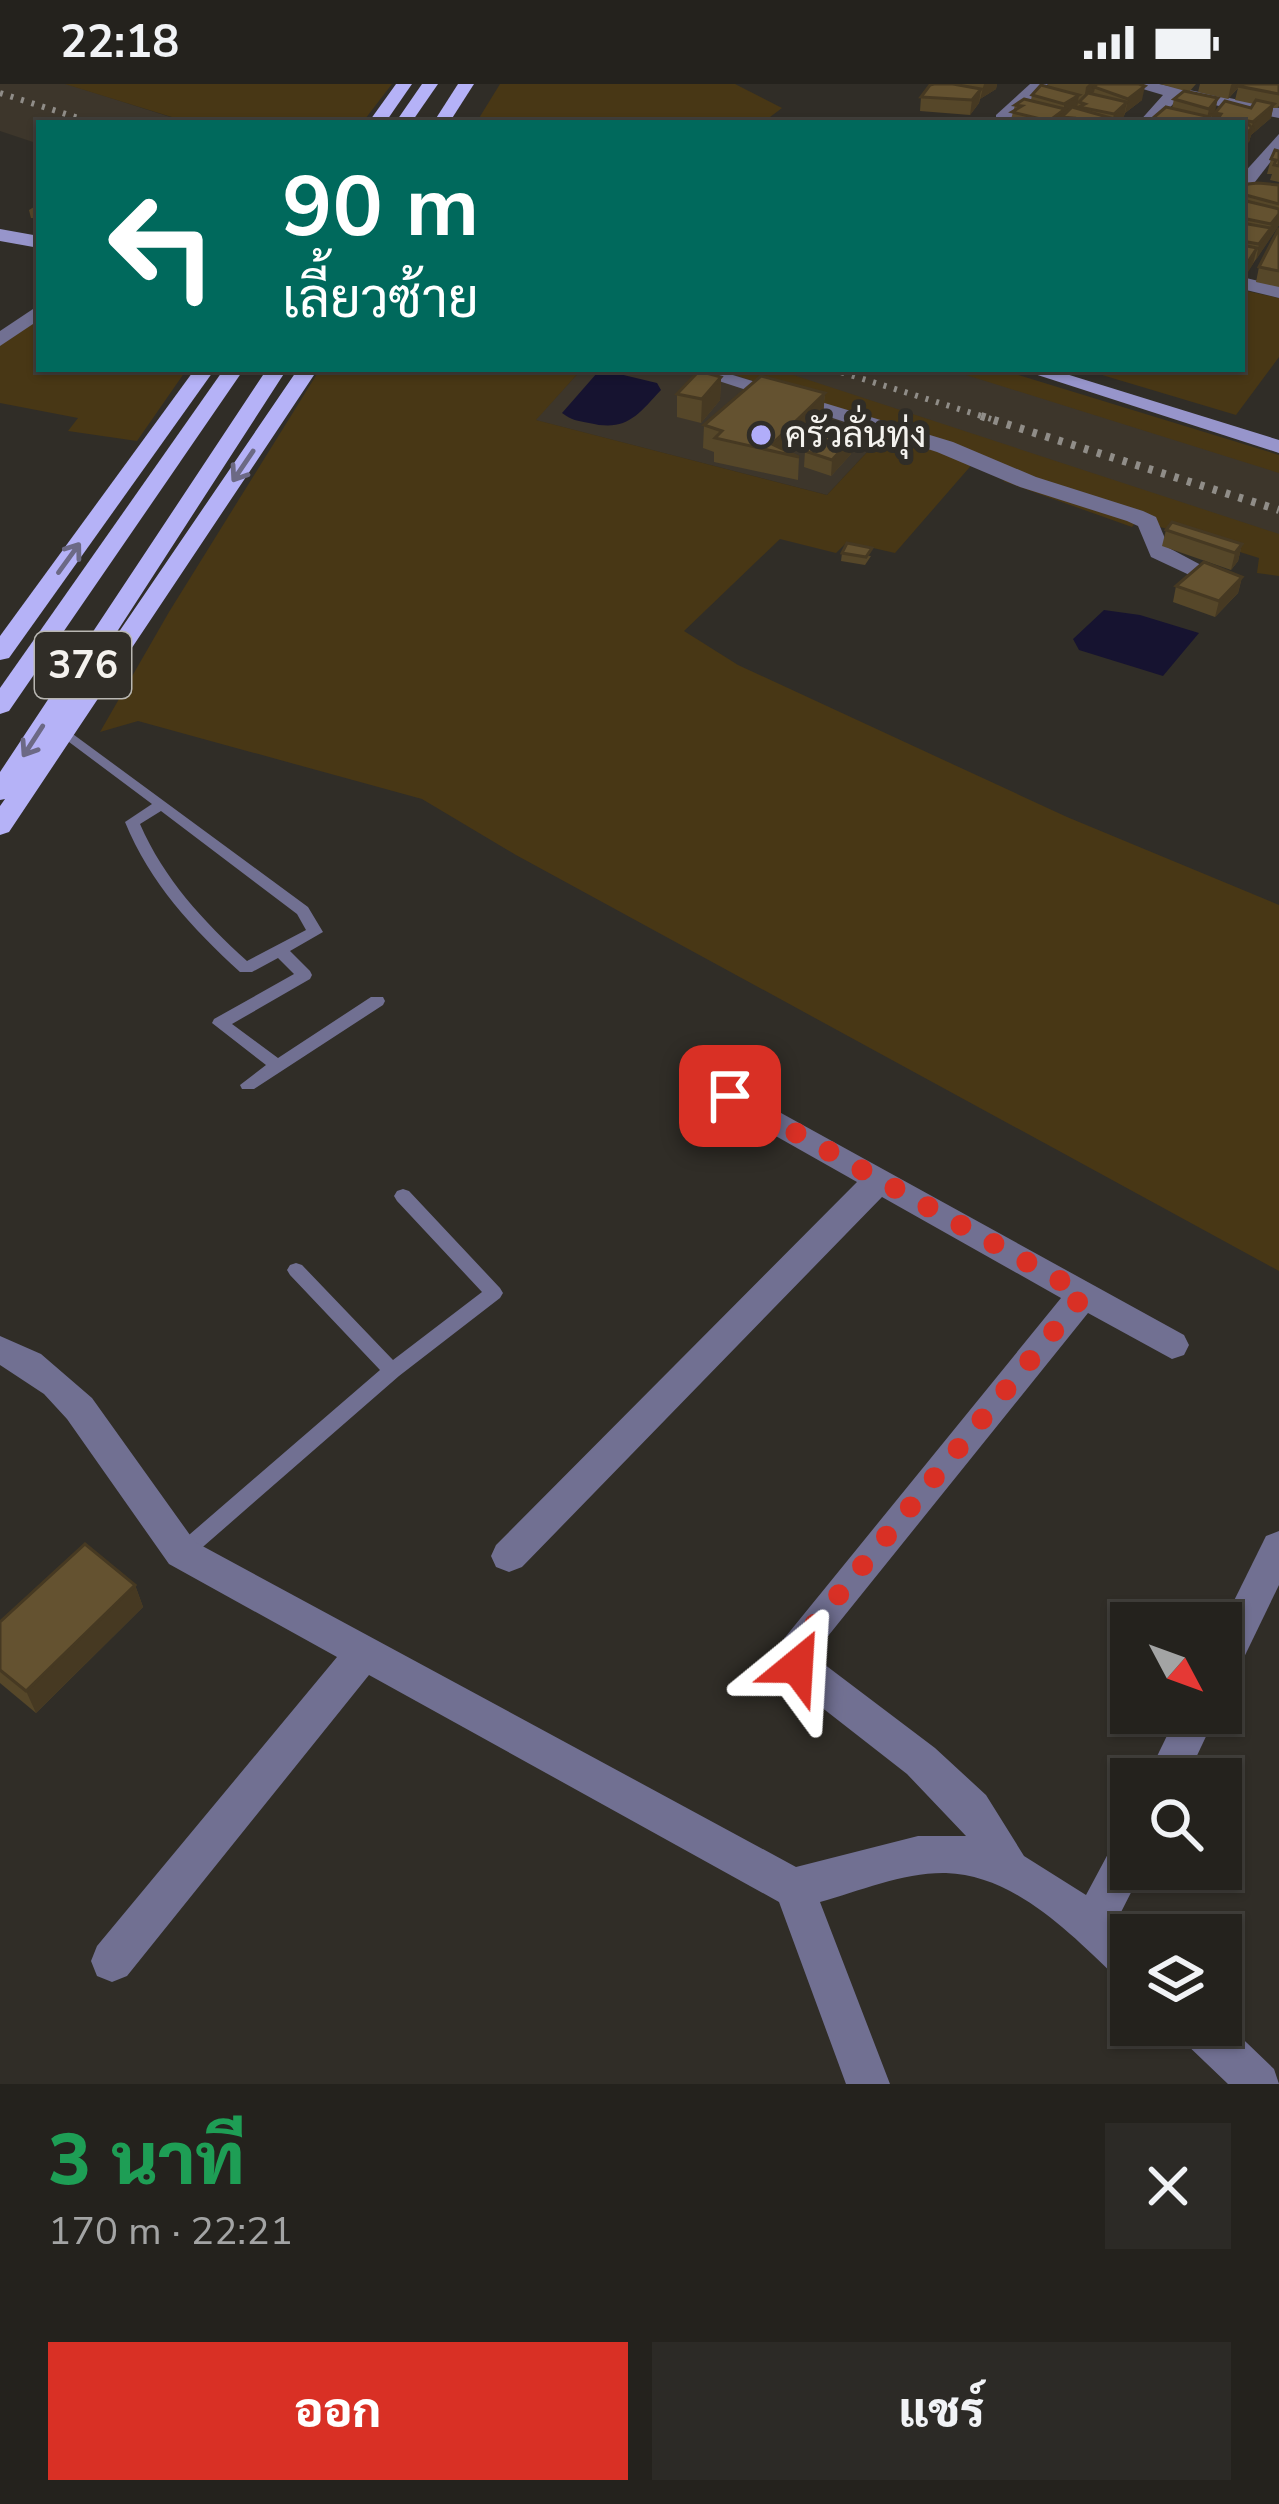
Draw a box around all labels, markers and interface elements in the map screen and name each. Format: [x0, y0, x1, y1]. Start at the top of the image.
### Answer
text: 22:18 [60, 12, 179, 73]
text: 90 m [282, 150, 479, 265]
icon: left [84, 168, 240, 324]
text: เลี้ยวซ้าย [282, 262, 479, 336]
place label: ครัวลั่นทุ่ง [785, 405, 926, 460]
marker: ครัวลั่นทุ่ง [748, 422, 774, 448]
one-way arrow [231, 449, 256, 483]
one-way arrow [55, 542, 81, 575]
road number: 376 [35, 632, 131, 698]
one-way arrow [20, 724, 45, 758]
pin [679, 1045, 781, 1147]
icon: arrive [697, 1063, 763, 1129]
north arrow [1110, 1602, 1242, 1734]
map controls [1110, 1602, 1242, 2046]
position arrow [734, 1603, 860, 1729]
button: search [1110, 1758, 1242, 1890]
button: layers [1110, 1914, 1242, 2046]
text: 3 นาที [48, 2111, 245, 2209]
button: close [1105, 2123, 1231, 2249]
text: 170 m · 22:21 [48, 2205, 293, 2258]
button: ออก [48, 2342, 628, 2480]
button: แชร์ [652, 2342, 1231, 2480]

